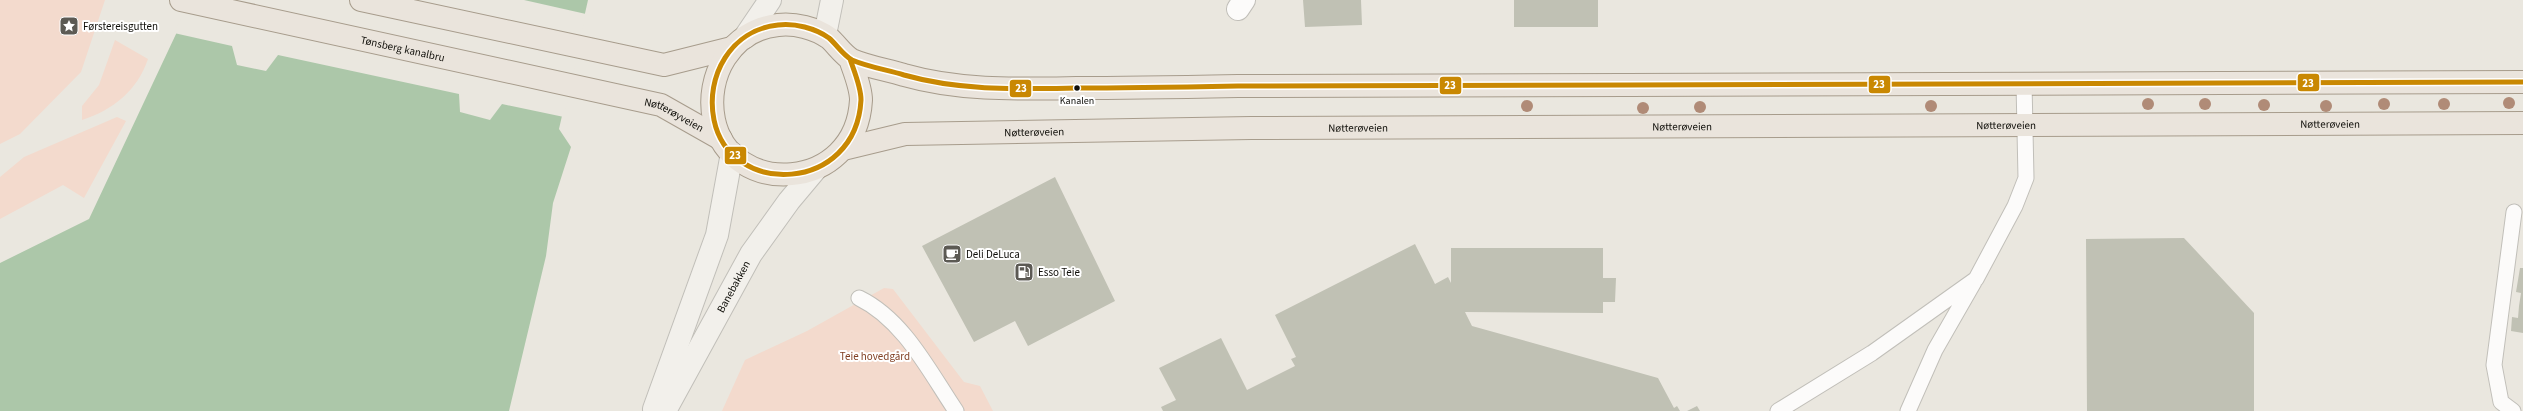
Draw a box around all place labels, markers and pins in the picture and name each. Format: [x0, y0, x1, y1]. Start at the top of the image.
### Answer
place icon: Førstereisgutten [58, 15, 80, 37]
place label: Førstereisgutten [83, 19, 158, 34]
marker: Kanalen [1072, 83, 1082, 93]
place label: Kanalen [1060, 94, 1094, 108]
cafe icon: Deli DeLuca [941, 243, 963, 265]
place label: Deli DeLuca [966, 247, 1020, 262]
fuel station icon: Esso Teie [1013, 261, 1035, 283]
place label: Esso Teie [1038, 265, 1081, 280]

